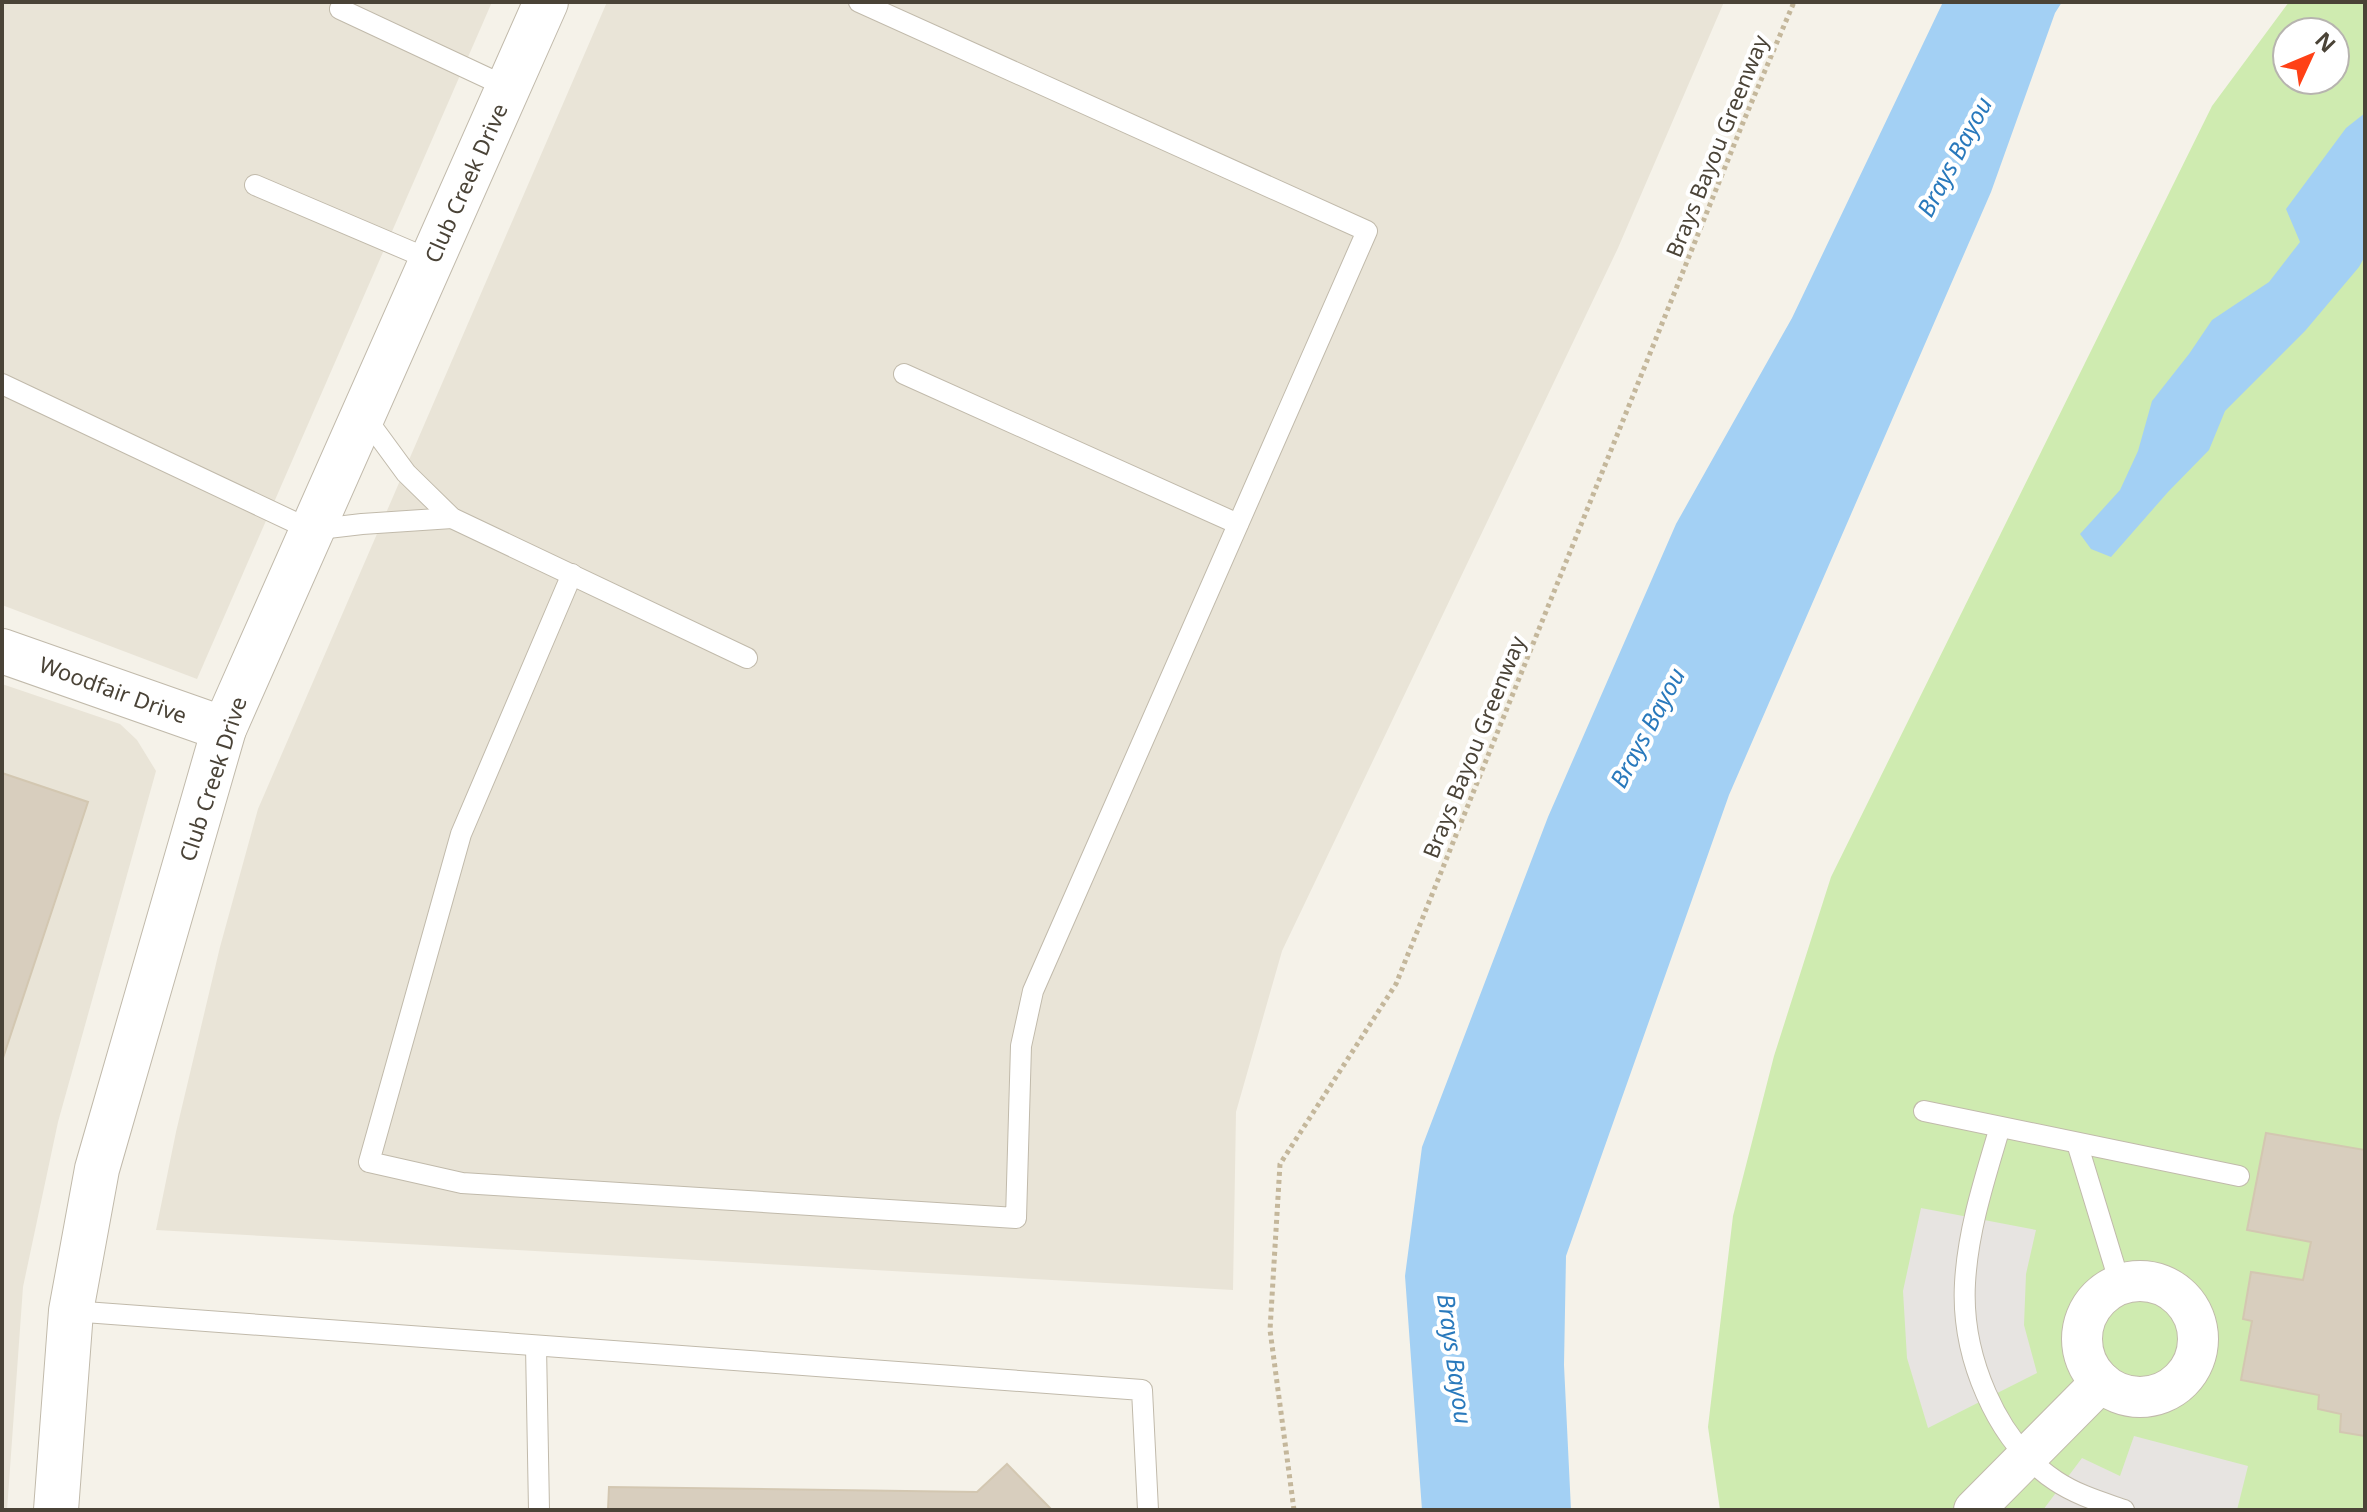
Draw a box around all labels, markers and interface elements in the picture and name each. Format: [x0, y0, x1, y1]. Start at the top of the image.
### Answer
north arrow [2271, 16, 2351, 96]
text: N [2309, 25, 2343, 58]
street label: Brays Bayou Greenway [1658, 29, 1775, 261]
water label: Brays Bayou [1908, 90, 1999, 222]
street label: Club Creek Drive [416, 98, 514, 267]
street label: Brays Bayou Greenway [1415, 630, 1532, 862]
street label: Woodfair Drive [35, 648, 191, 730]
water label: Brays Bayou [1601, 661, 1692, 793]
street label: Club Creek Drive [171, 692, 253, 865]
water label: Brays Bayou [1430, 1291, 1481, 1426]

